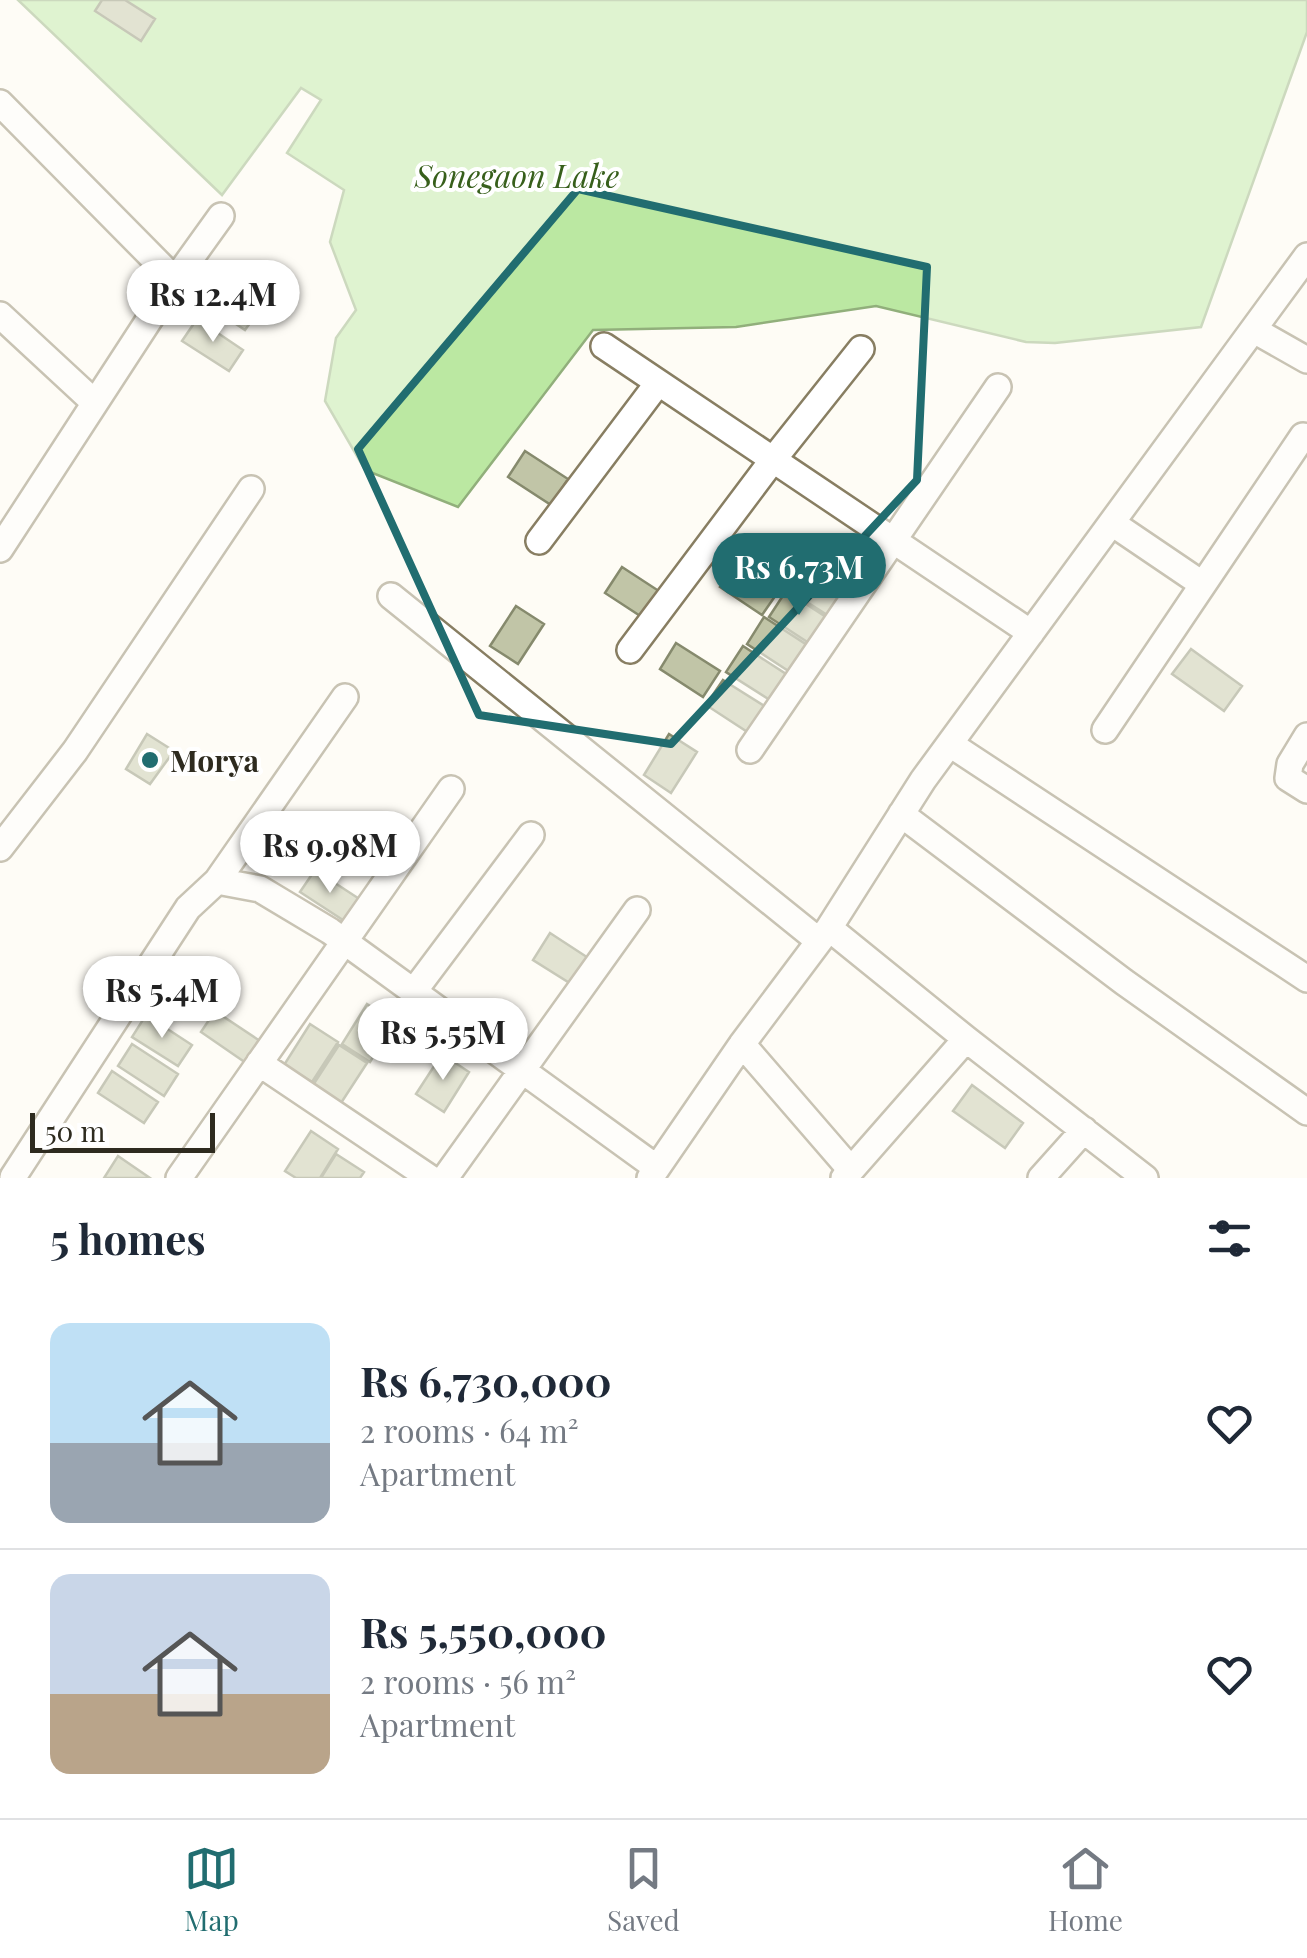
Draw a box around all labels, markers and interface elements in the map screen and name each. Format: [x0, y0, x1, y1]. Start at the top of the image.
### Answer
water label: Sonegaon Lake [414, 153, 620, 196]
pin: Rs 12.4M [110, 260, 316, 345]
text: Rs 12.4M [149, 271, 277, 314]
pin: Rs 6.73M [696, 533, 902, 618]
text: Rs 6.73M [734, 544, 864, 587]
place label: Morya [170, 740, 259, 780]
marker: Morya [139, 749, 161, 771]
pin: Rs 9.98M [227, 811, 433, 896]
text: Rs 9.98M [262, 822, 398, 865]
pin: Rs 5.4M [70, 956, 254, 1041]
text: Rs 5.4M [105, 967, 219, 1010]
pin: Rs 5.55M [340, 998, 546, 1083]
text: Rs 5.55M [380, 1009, 506, 1052]
scale bar [30, 1108, 215, 1152]
text: 50 m [45, 1112, 105, 1149]
text: 5 homes [50, 1210, 206, 1266]
icon: filters [1202, 1211, 1257, 1266]
text: Rs 6,730,000 [360, 1352, 612, 1408]
icon: home [130, 1363, 250, 1483]
icon: heart [1202, 1396, 1257, 1451]
text: 2 rooms · 64 m² [360, 1408, 579, 1451]
text: Apartment [360, 1451, 515, 1494]
text: Rs 5,550,000 [360, 1603, 607, 1659]
icon: home [130, 1614, 250, 1734]
icon: heart [1202, 1647, 1257, 1702]
text: 2 rooms · 56 m² [360, 1659, 576, 1702]
text: Apartment [360, 1702, 515, 1745]
tab: Map [184, 1841, 239, 1938]
tab: Saved [607, 1841, 680, 1938]
tab: Home [1048, 1841, 1123, 1938]

